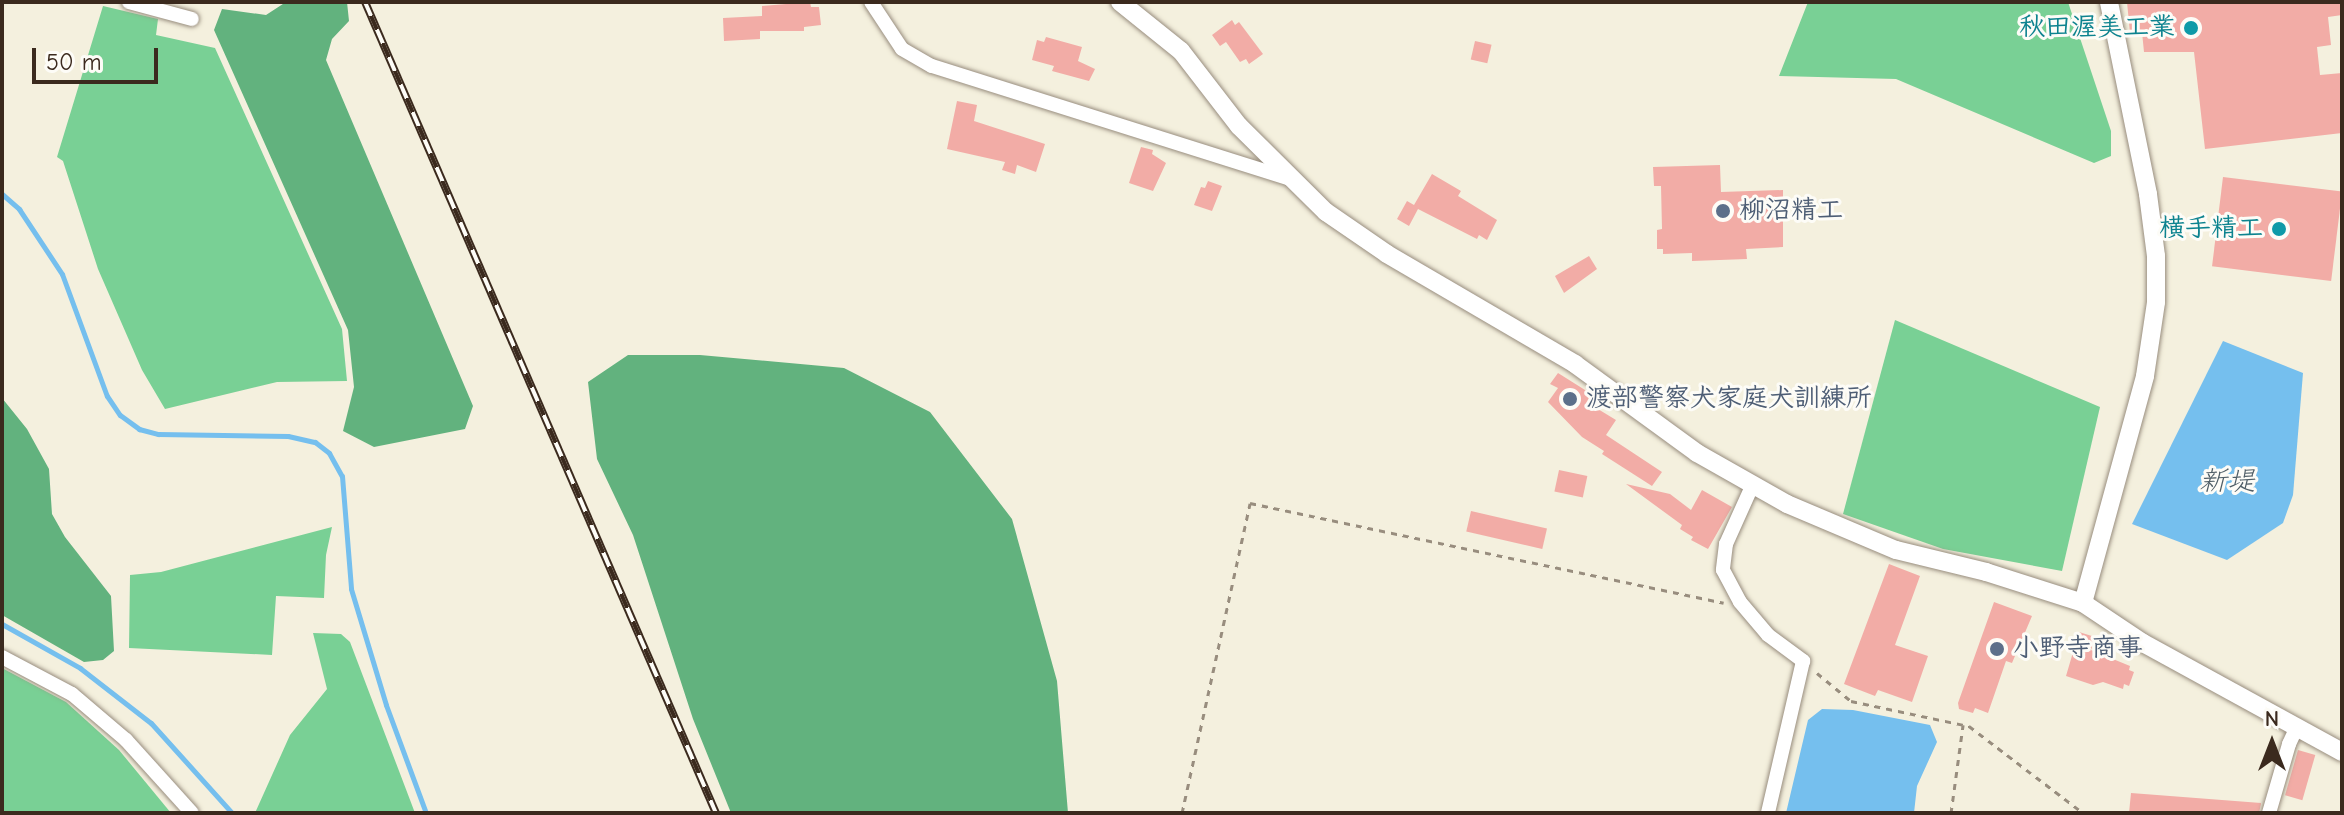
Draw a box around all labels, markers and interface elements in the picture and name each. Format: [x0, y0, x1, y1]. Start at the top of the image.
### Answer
place label: 秋田渥美工業 [2019, 12, 2175, 44]
marker: 秋田渥美工業 [2182, 19, 2200, 37]
scale bar [36, 32, 162, 82]
text: 50 m [46, 48, 102, 76]
place label: 柳沼精工 [1739, 195, 1843, 227]
marker: 柳沼精工 [1714, 202, 1732, 220]
place label: 横手精工 [2159, 213, 2263, 245]
marker: 横手精工 [2270, 220, 2288, 238]
place label: 渡部警察犬家庭犬訓練所 [1586, 383, 1872, 415]
marker: 渡部警察犬家庭犬訓練所 [1561, 390, 1579, 408]
water label: 新堤 [2199, 464, 2255, 498]
place label: 小野寺商事 [2013, 633, 2143, 665]
marker: 小野寺商事 [1988, 640, 2006, 658]
north arrow [2232, 703, 2312, 783]
text: N [2265, 706, 2279, 732]

